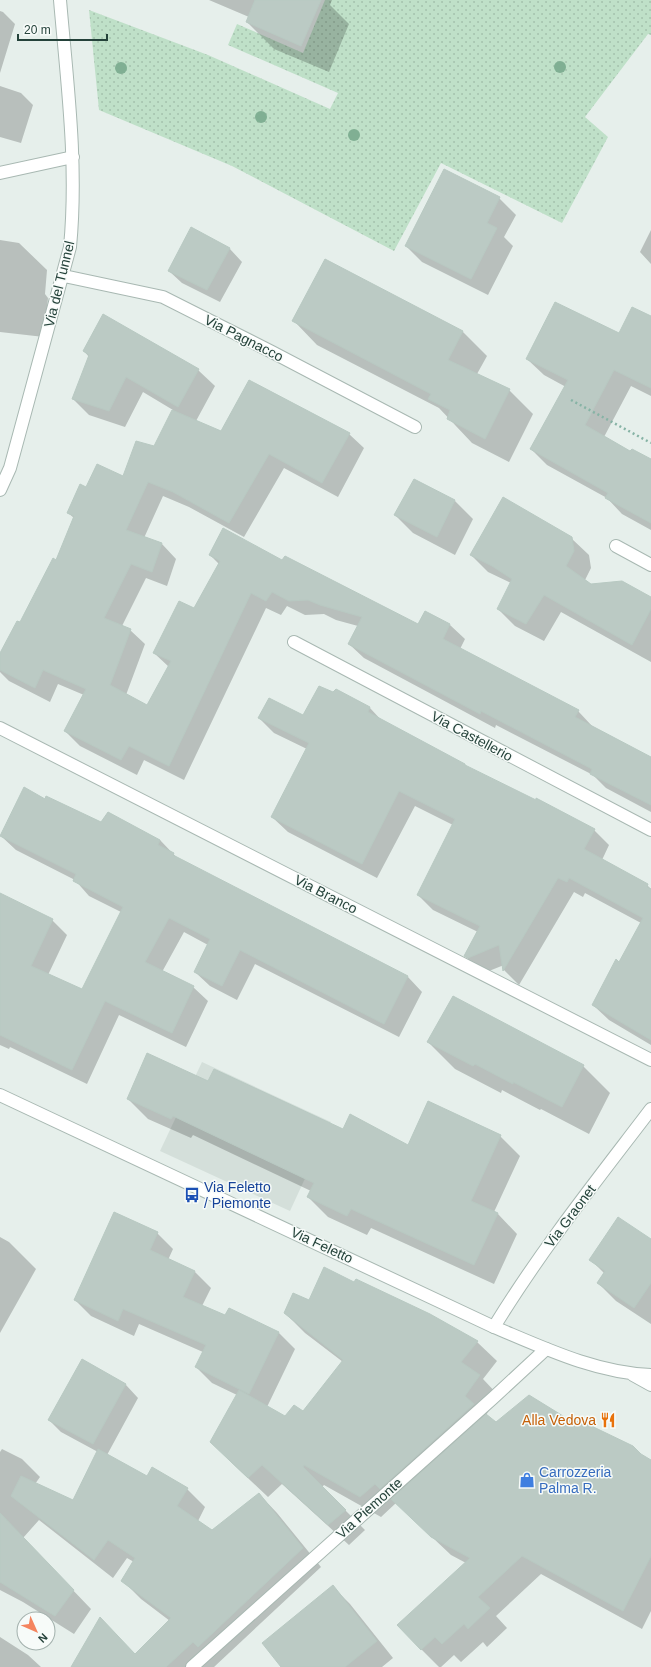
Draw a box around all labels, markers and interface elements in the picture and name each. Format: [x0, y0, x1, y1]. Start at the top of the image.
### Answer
scale bar [18, 16, 107, 42]
text: 20 m [24, 23, 51, 37]
street label: Via del Tunnel [41, 239, 77, 329]
street label: Via Pagnacco [202, 311, 286, 365]
street label: Via Castellerio [429, 708, 516, 764]
street label: Via Branco [292, 871, 360, 917]
place label: Via Feletto / Piemonte [204, 1179, 271, 1211]
street label: Via Graonet [541, 1181, 599, 1251]
bus stop icon: Via Feletto / Piemonte [183, 1186, 201, 1204]
street label: Via Feletto [288, 1224, 356, 1266]
restaurant icon: Alla Vedova [599, 1411, 617, 1429]
place label: Alla Vedova [522, 1412, 596, 1428]
place label: Carrozzeria Palma R. [539, 1464, 612, 1496]
shop icon: Carrozzeria Palma R. [518, 1471, 536, 1489]
street label: Via Piemonte [333, 1474, 405, 1542]
north arrow [16, 1611, 56, 1651]
text: N [36, 1631, 50, 1645]

